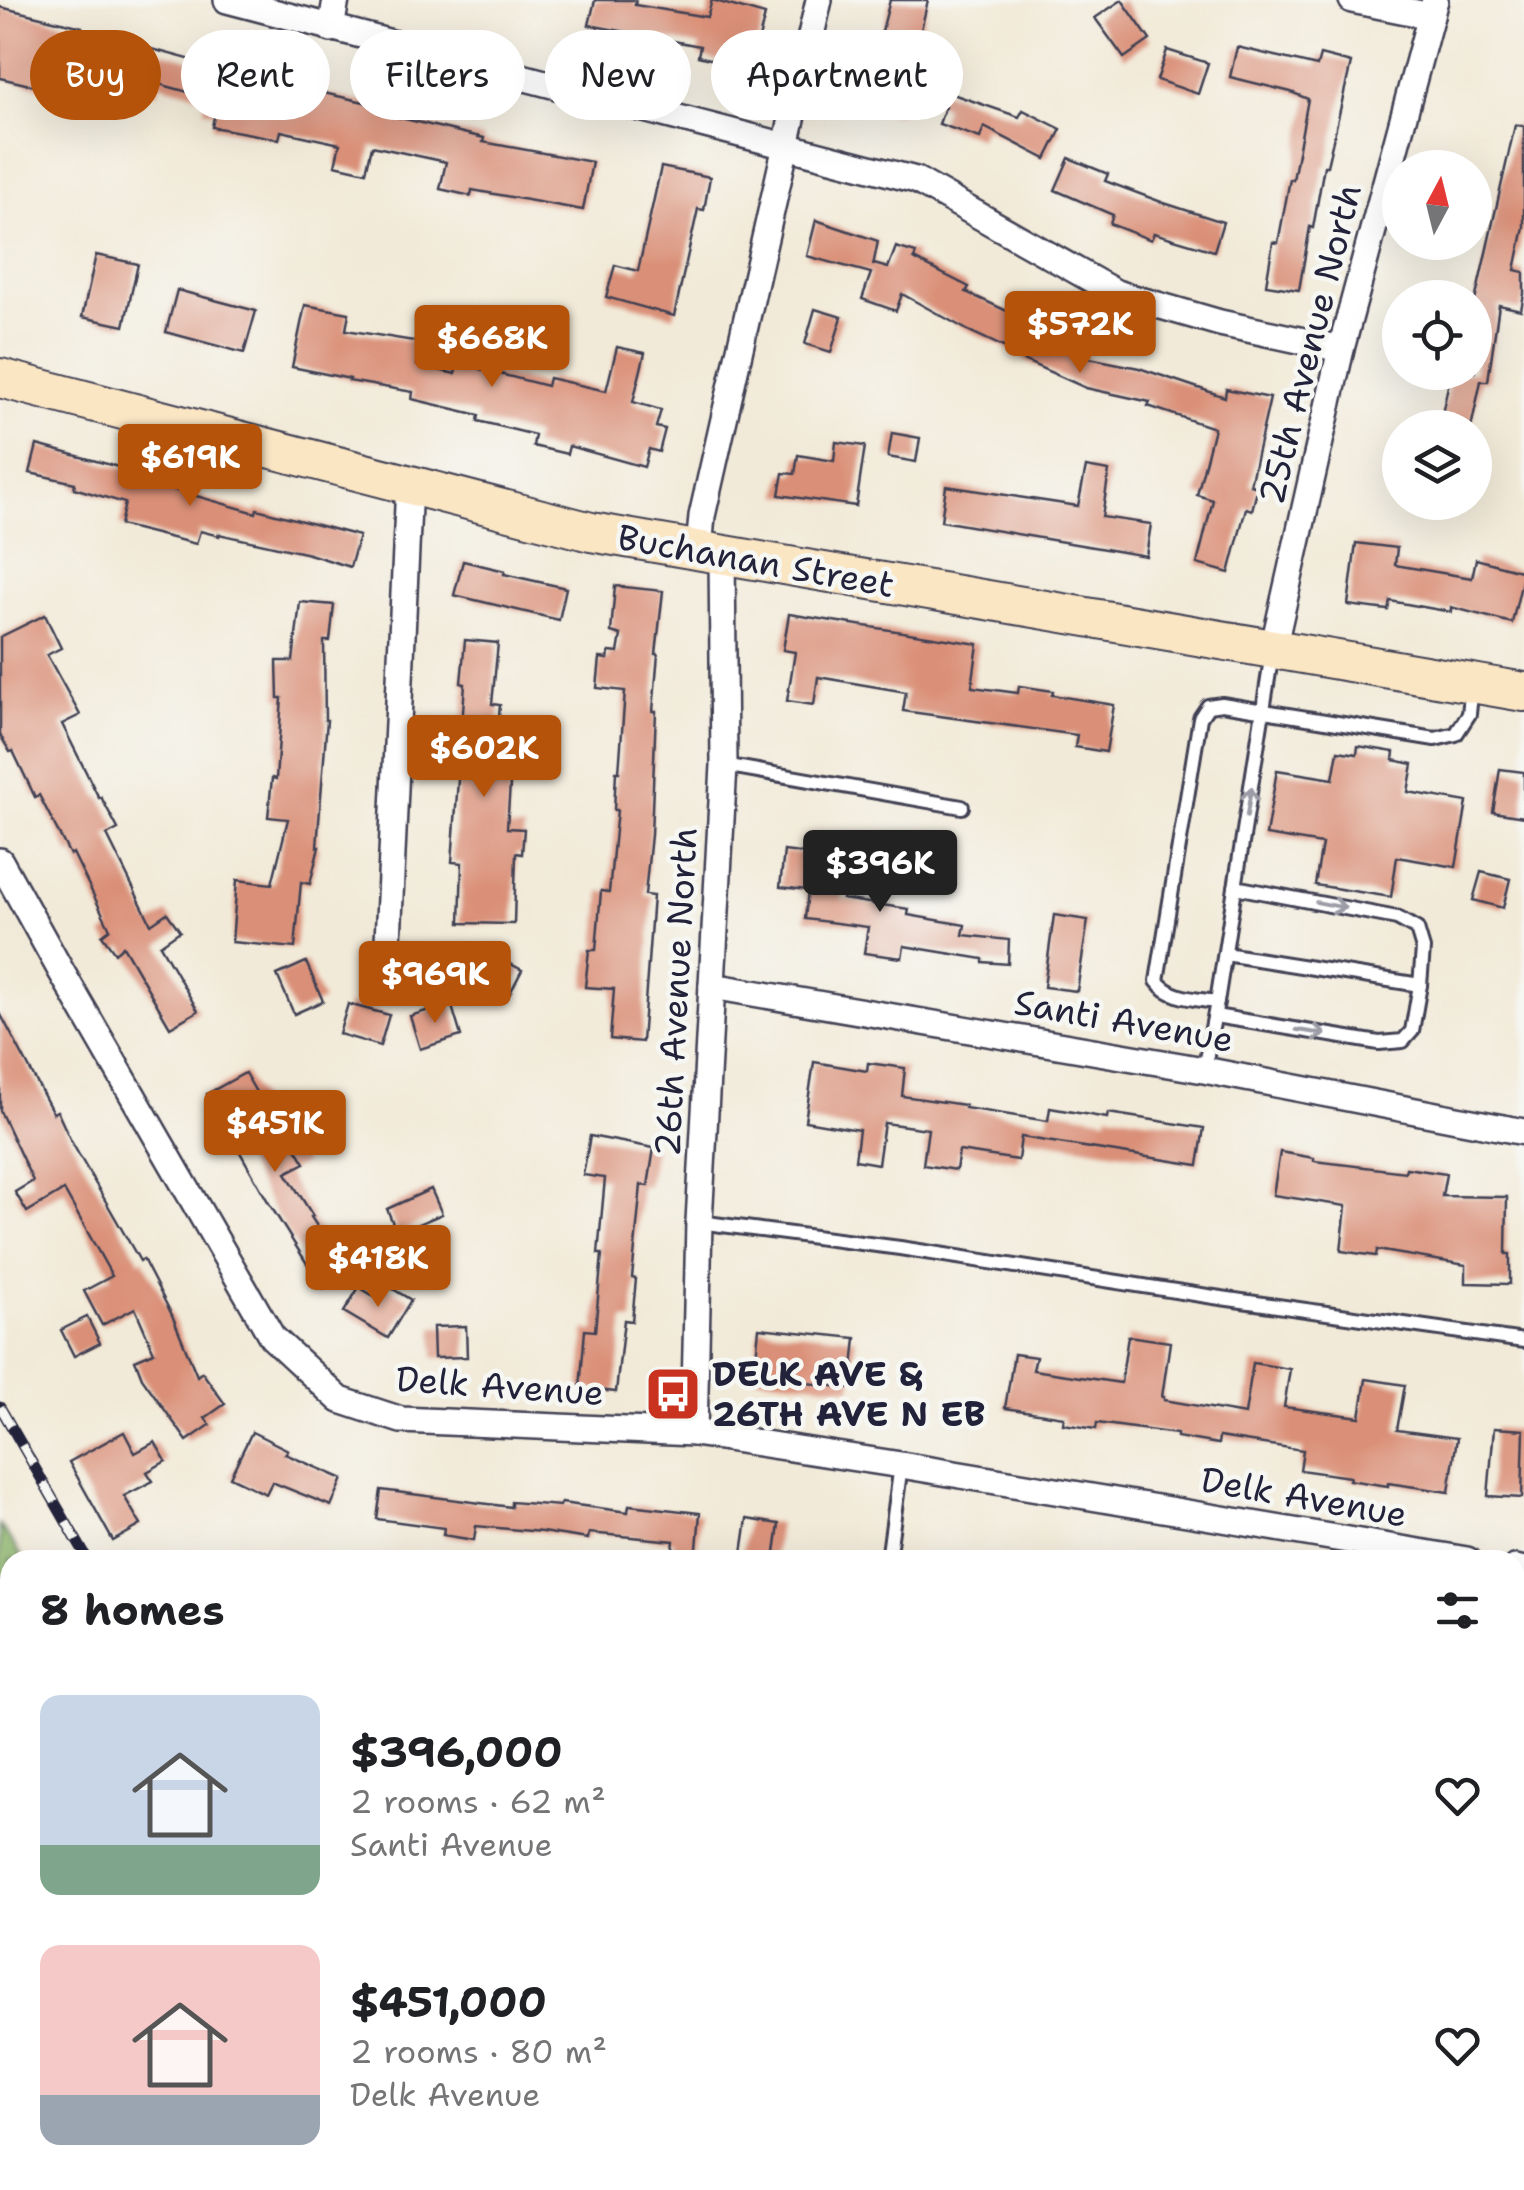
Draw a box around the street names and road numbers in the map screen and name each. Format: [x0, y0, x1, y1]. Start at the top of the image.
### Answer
street label: 25th Avenue North [1247, 179, 1372, 509]
street label: Buchanan Street [614, 513, 898, 608]
street label: 26th Avenue North [643, 826, 708, 1158]
street label: Santi Avenue [1011, 978, 1237, 1063]
street label: Delk Avenue [395, 1355, 606, 1416]
street label: Delk Avenue [1197, 1455, 1411, 1538]

